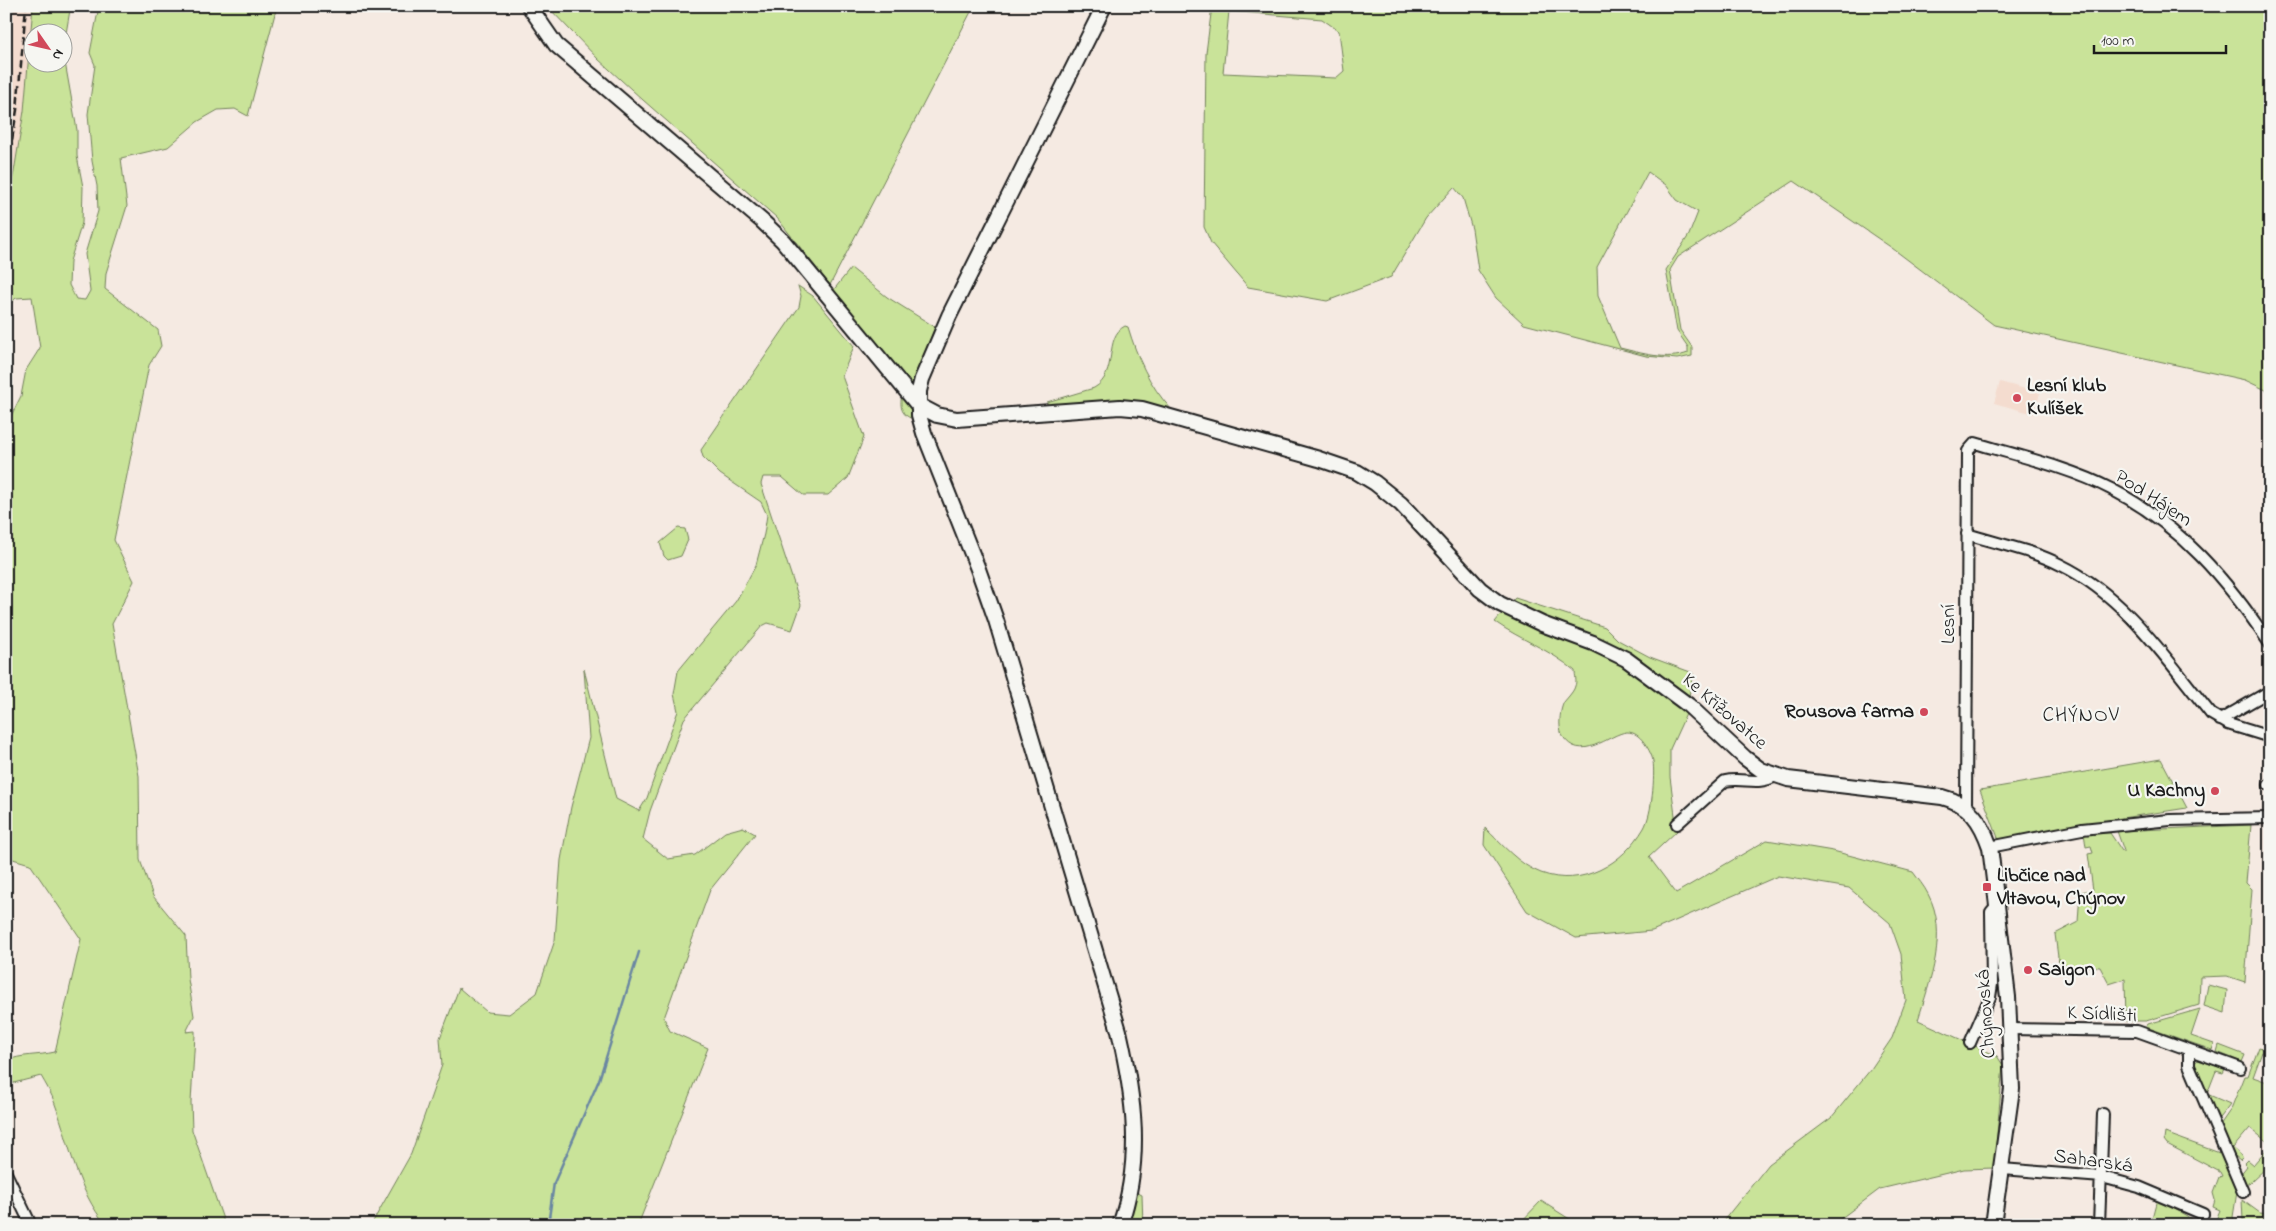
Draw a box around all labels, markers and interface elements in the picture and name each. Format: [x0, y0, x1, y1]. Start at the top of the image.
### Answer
north arrow [22, 22, 72, 72]
scale bar [2094, 22, 2226, 54]
text: 100 m [2101, 30, 2134, 52]
text: N [46, 45, 69, 64]
place label: Lesní klub Kulíšek [2027, 372, 2107, 424]
marker: Lesní klub Kulíšek [2011, 392, 2023, 404]
street label: Pod Hájem [2109, 463, 2197, 535]
street label: Lesní [1935, 604, 1964, 644]
street label: Ke Křižovatce [1675, 667, 1773, 757]
place label: Rousova farma [1784, 698, 1914, 727]
district label: CHÝNOV [2042, 701, 2120, 731]
marker: Rousova farma [1918, 706, 1930, 718]
place label: U Kachny [2128, 777, 2205, 807]
marker: U Kachny [2209, 785, 2221, 797]
place label: Libčice nad Vltavou, Chýnov [1996, 862, 2126, 915]
marker: Libčice nad Vltavou, Chýnov [1981, 881, 1993, 893]
place label: Saigon [2038, 956, 2095, 986]
marker: Saigon [2022, 964, 2034, 976]
street label: Chýnovská [1969, 969, 2005, 1059]
street label: K Sídlišti [2066, 999, 2138, 1031]
street label: Saharská [2052, 1142, 2134, 1182]

